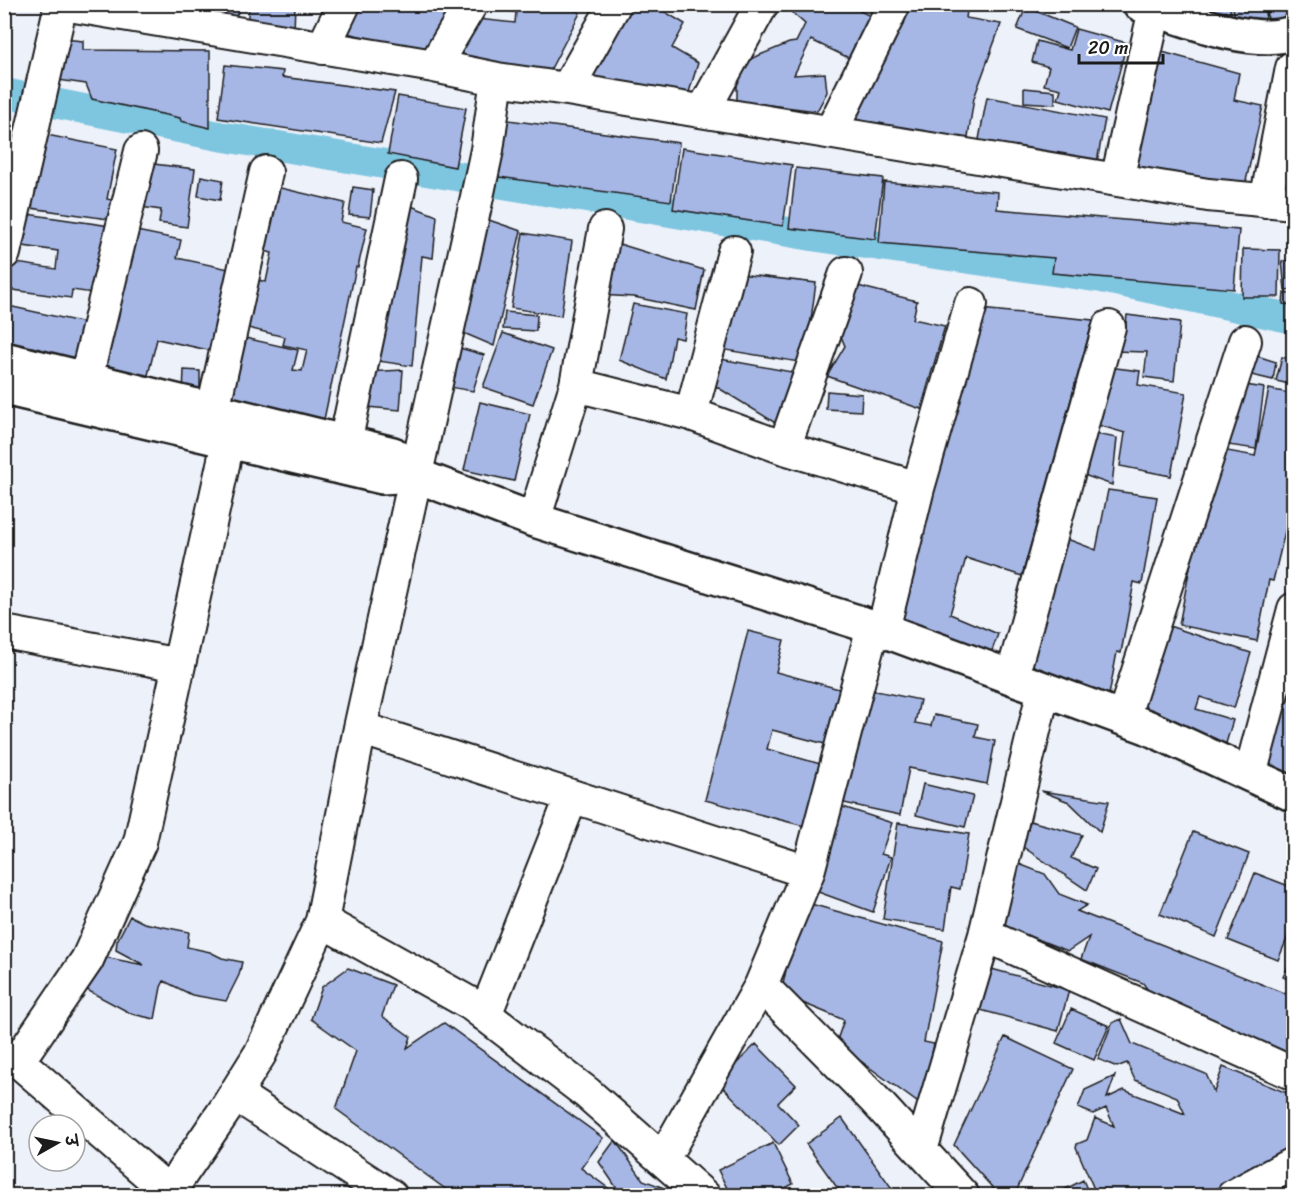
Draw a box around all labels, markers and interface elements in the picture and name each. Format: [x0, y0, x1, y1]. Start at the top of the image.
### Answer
scale bar [1079, 27, 1163, 65]
text: 20 m [1088, 32, 1128, 64]
north arrow [27, 1113, 87, 1173]
text: उ [56, 1131, 87, 1150]

